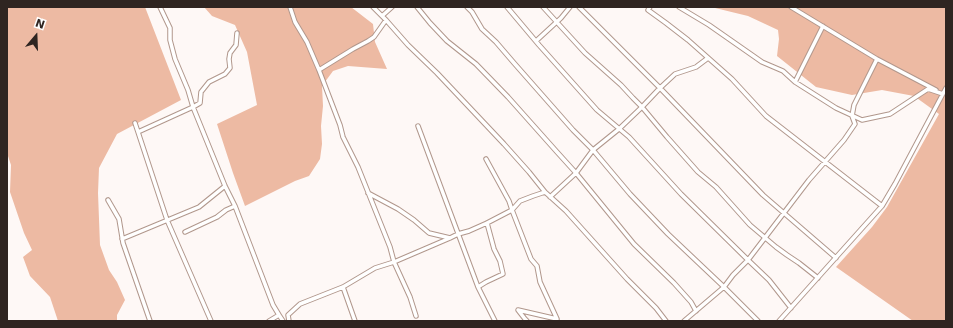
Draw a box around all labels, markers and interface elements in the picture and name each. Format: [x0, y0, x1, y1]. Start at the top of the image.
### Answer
north arrow [16, 16, 56, 56]
text: N [34, 17, 47, 32]

